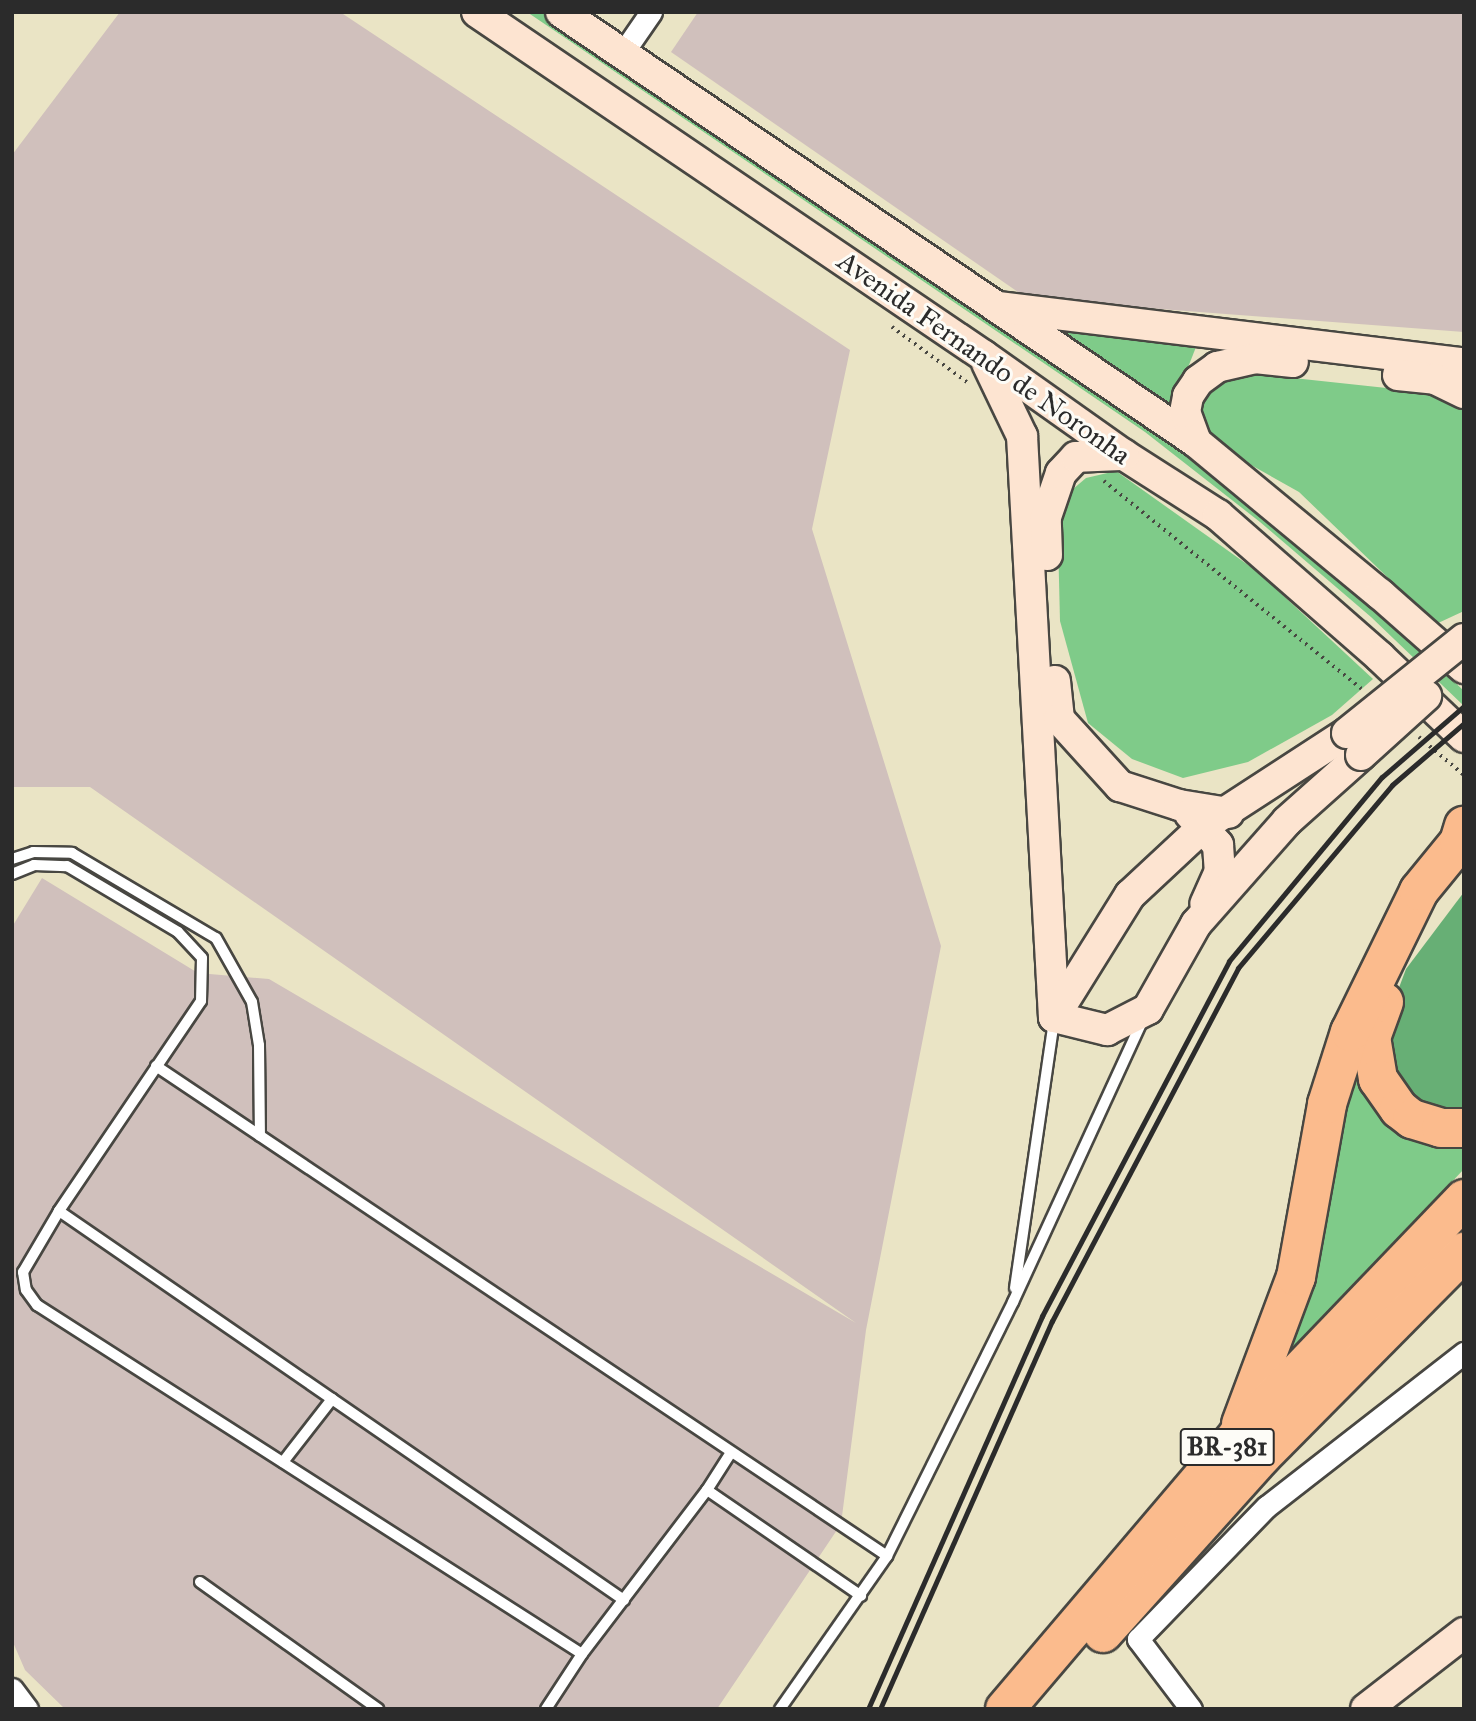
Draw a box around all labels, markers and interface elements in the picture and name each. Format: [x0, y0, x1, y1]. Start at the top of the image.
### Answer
street label: Avenida Fernando de Noronha [831, 244, 1137, 472]
road number: BR-381 [1178, 1424, 1276, 1470]

